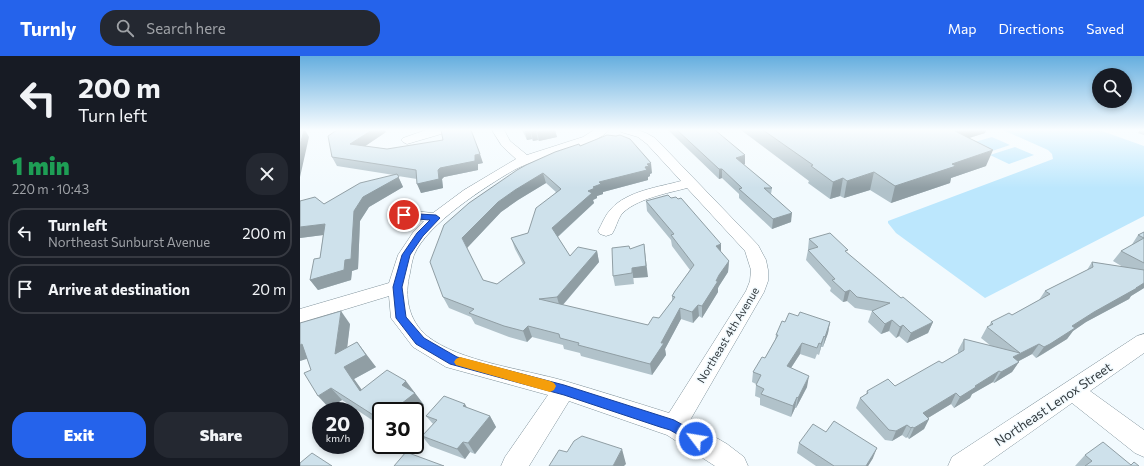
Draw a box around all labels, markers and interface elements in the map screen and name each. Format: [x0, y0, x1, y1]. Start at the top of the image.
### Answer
search box [100, 10, 380, 46]
text: Turnly [20, 17, 76, 40]
icon: search [114, 17, 136, 39]
text: Search here [146, 19, 226, 37]
text: Map [948, 20, 977, 37]
text: Directions [999, 20, 1064, 37]
text: Saved [1086, 20, 1124, 37]
map controls [1092, 68, 1132, 108]
button: search [1092, 68, 1132, 108]
text: 200 m [78, 70, 161, 104]
icon: left [12, 72, 64, 124]
text: Turn left [78, 104, 147, 126]
text: 1 min [12, 151, 70, 180]
button: close [246, 153, 288, 195]
text: 220 m · 10:43 [12, 181, 89, 197]
pin [387, 198, 421, 232]
icon: arrive [393, 204, 415, 226]
text: Turn left [48, 216, 107, 234]
icon: left [14, 222, 36, 244]
text: 200 m [242, 224, 286, 242]
text: Northeast Sunburst Avenue [48, 234, 210, 250]
icon: arrive [14, 278, 36, 300]
text: Arrive at destination [48, 280, 190, 298]
text: 20 m [252, 280, 286, 298]
street label: Northeast 4th Avenue [694, 284, 761, 385]
street label: Northeast Lenox Street [991, 359, 1115, 449]
speed limit sign: 30 [372, 402, 424, 454]
text: 20 [326, 411, 350, 435]
button: Exit [12, 412, 146, 458]
button: Share [154, 412, 288, 458]
position arrow [675, 418, 717, 460]
text: km/h [326, 432, 350, 444]

